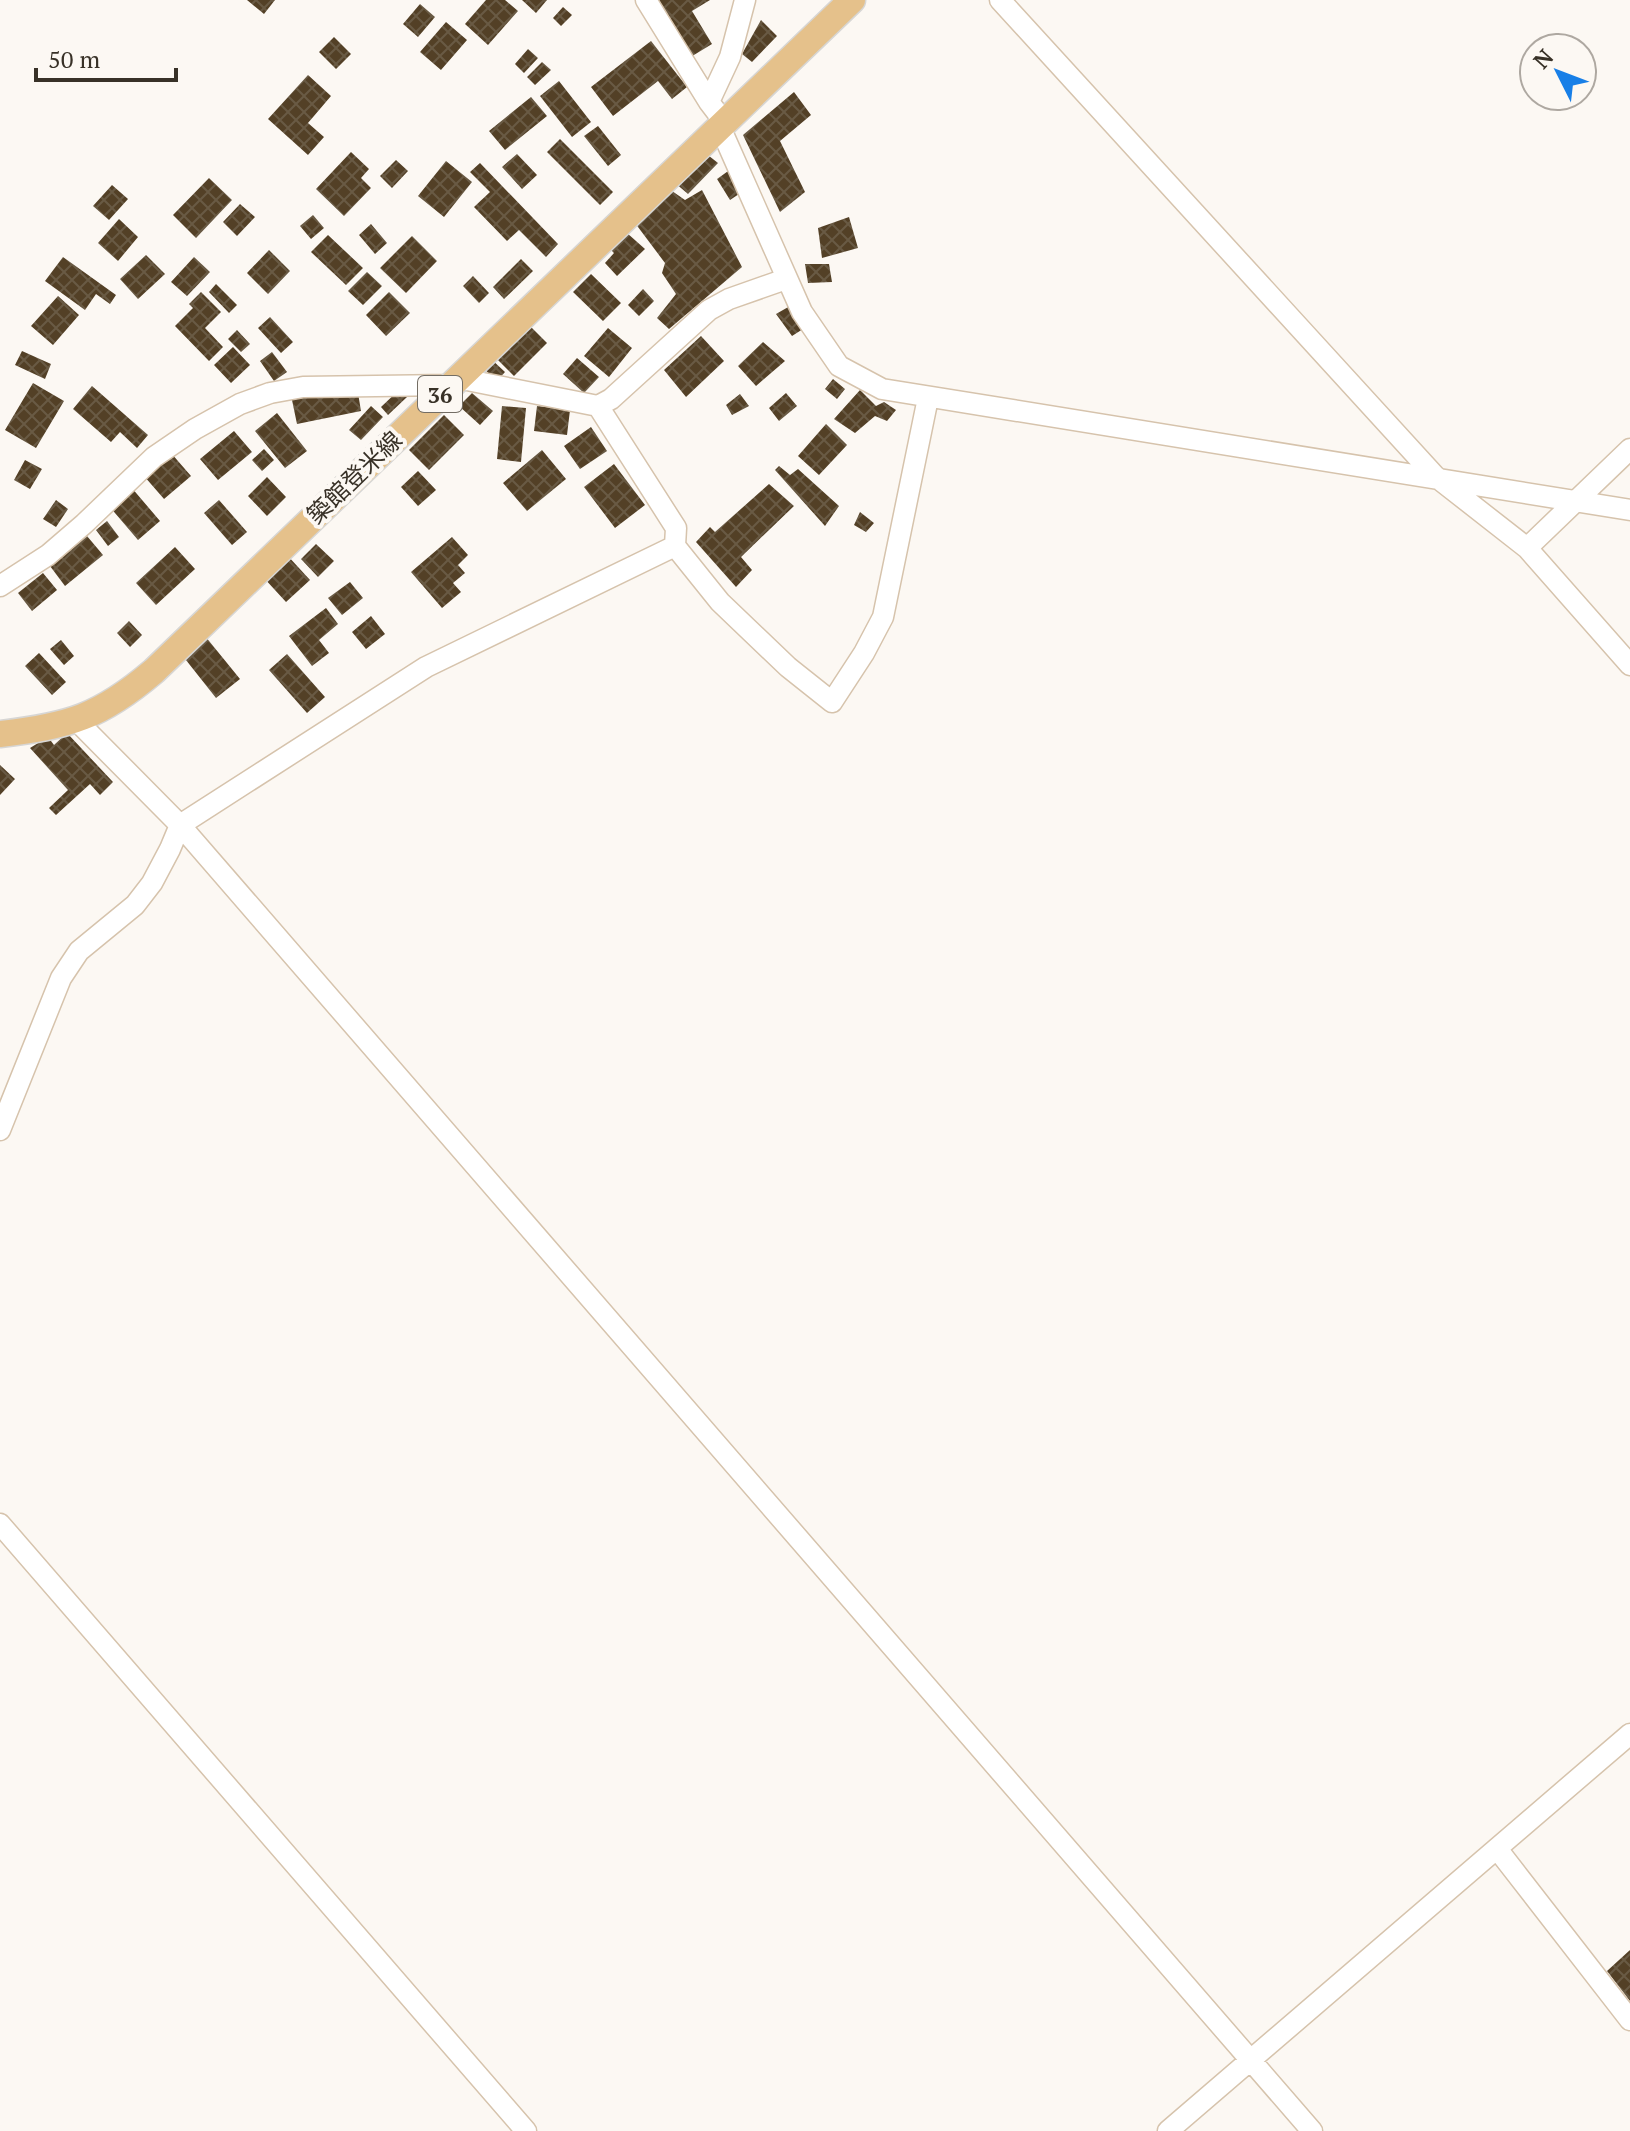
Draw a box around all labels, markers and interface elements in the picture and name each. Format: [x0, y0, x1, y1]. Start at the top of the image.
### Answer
scale bar [36, 32, 176, 82]
north arrow [1518, 32, 1598, 112]
text: N [1526, 42, 1559, 74]
text: 50 m [48, 43, 100, 75]
road number: 36 [418, 376, 462, 412]
street label: 築館登米線 [300, 424, 408, 530]

